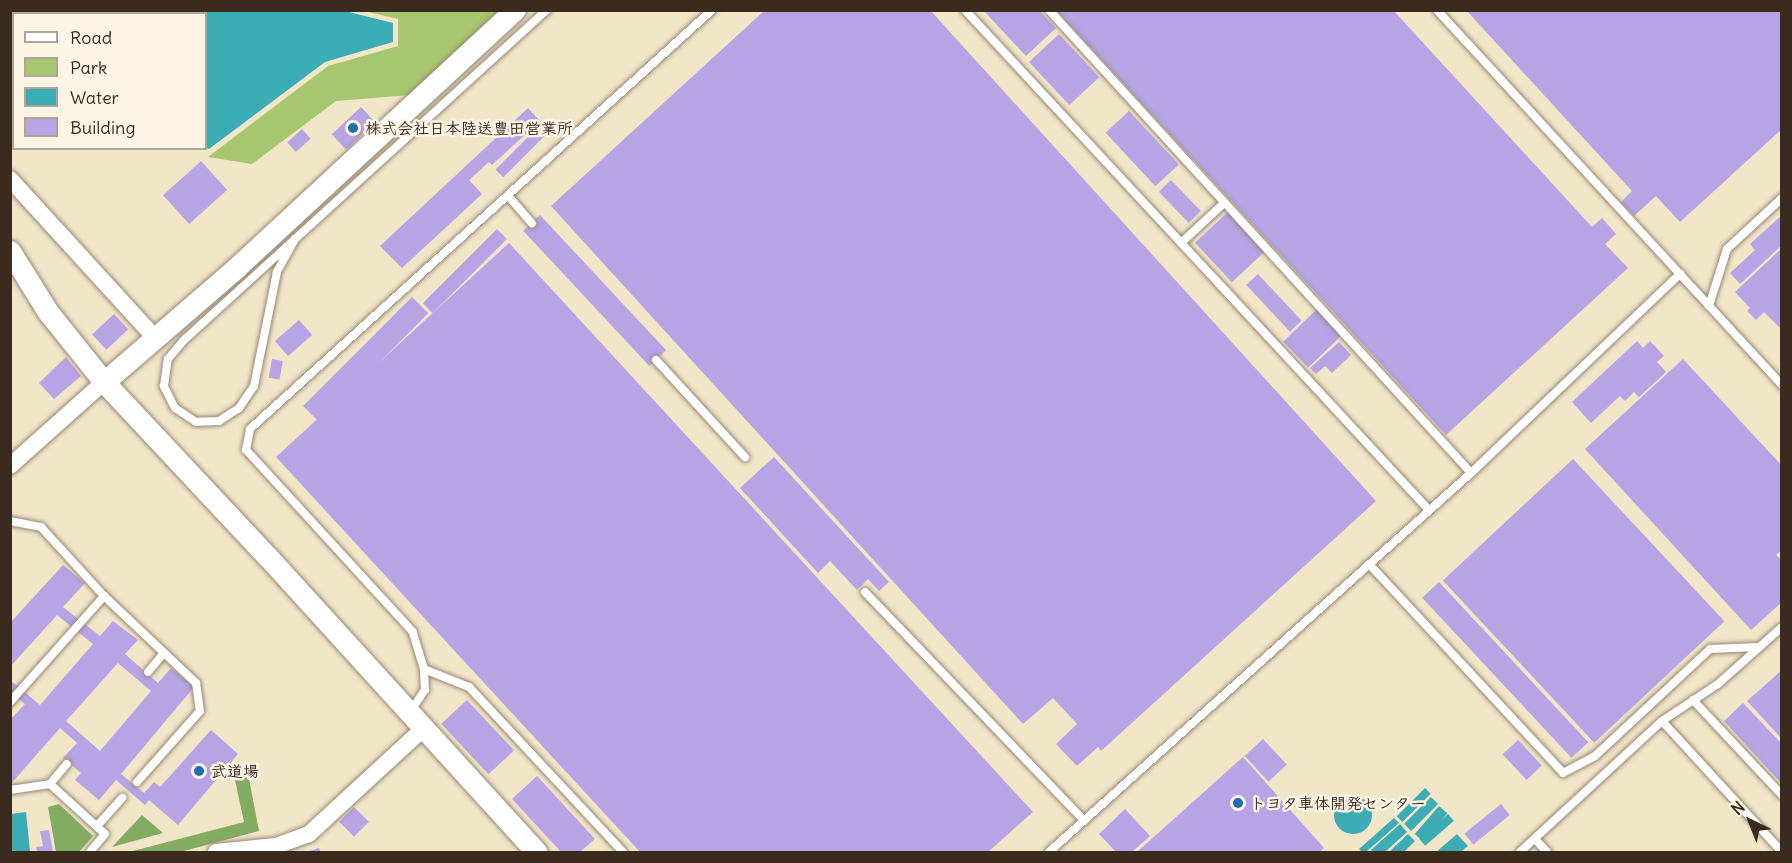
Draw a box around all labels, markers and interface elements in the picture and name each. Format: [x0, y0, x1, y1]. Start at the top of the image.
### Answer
legend [12, 12, 207, 150]
text: Road [70, 26, 112, 49]
text: Park [70, 56, 107, 79]
text: Water [70, 86, 119, 109]
text: Building [70, 116, 135, 139]
place label: 株式会社日本陸送豊田営業所 [365, 118, 573, 138]
marker: 株式会社日本陸送豊田営業所 [346, 121, 360, 135]
place label: 武道場 [211, 761, 259, 781]
marker: 武道場 [192, 764, 206, 778]
north arrow [1720, 791, 1780, 851]
place label: トヨタ車体開発センター [1250, 793, 1426, 813]
marker: トヨタ車体開発センター [1231, 796, 1245, 810]
text: N [1727, 797, 1749, 819]

